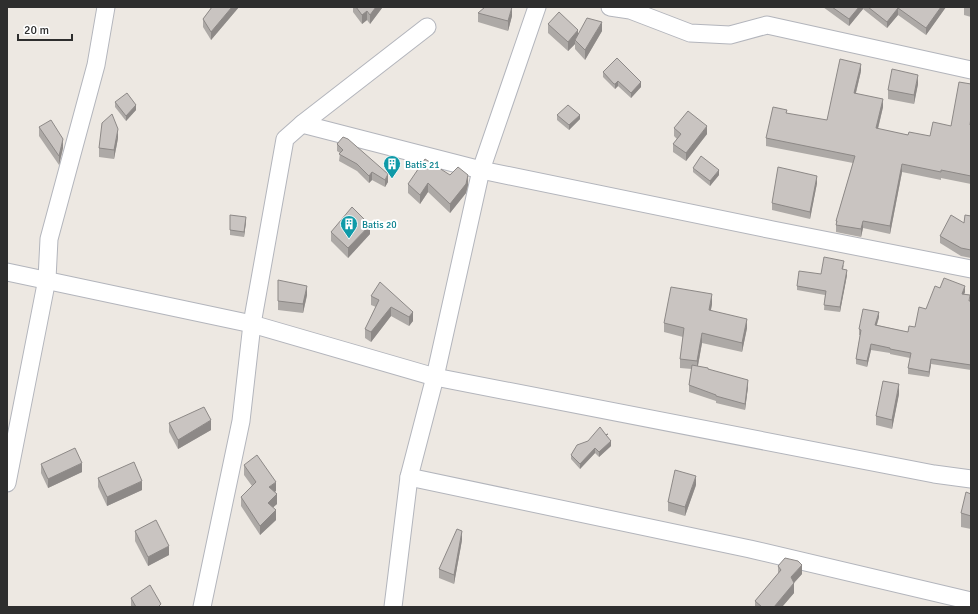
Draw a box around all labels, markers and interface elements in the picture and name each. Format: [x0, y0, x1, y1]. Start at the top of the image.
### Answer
scale bar [18, 16, 72, 42]
text: 20 m [24, 23, 49, 38]
building icon: Batis 21 [382, 154, 402, 179]
place label: Batis 21 [405, 159, 440, 171]
building icon: Batis 20 [339, 214, 359, 239]
place label: Batis 20 [362, 219, 397, 231]

